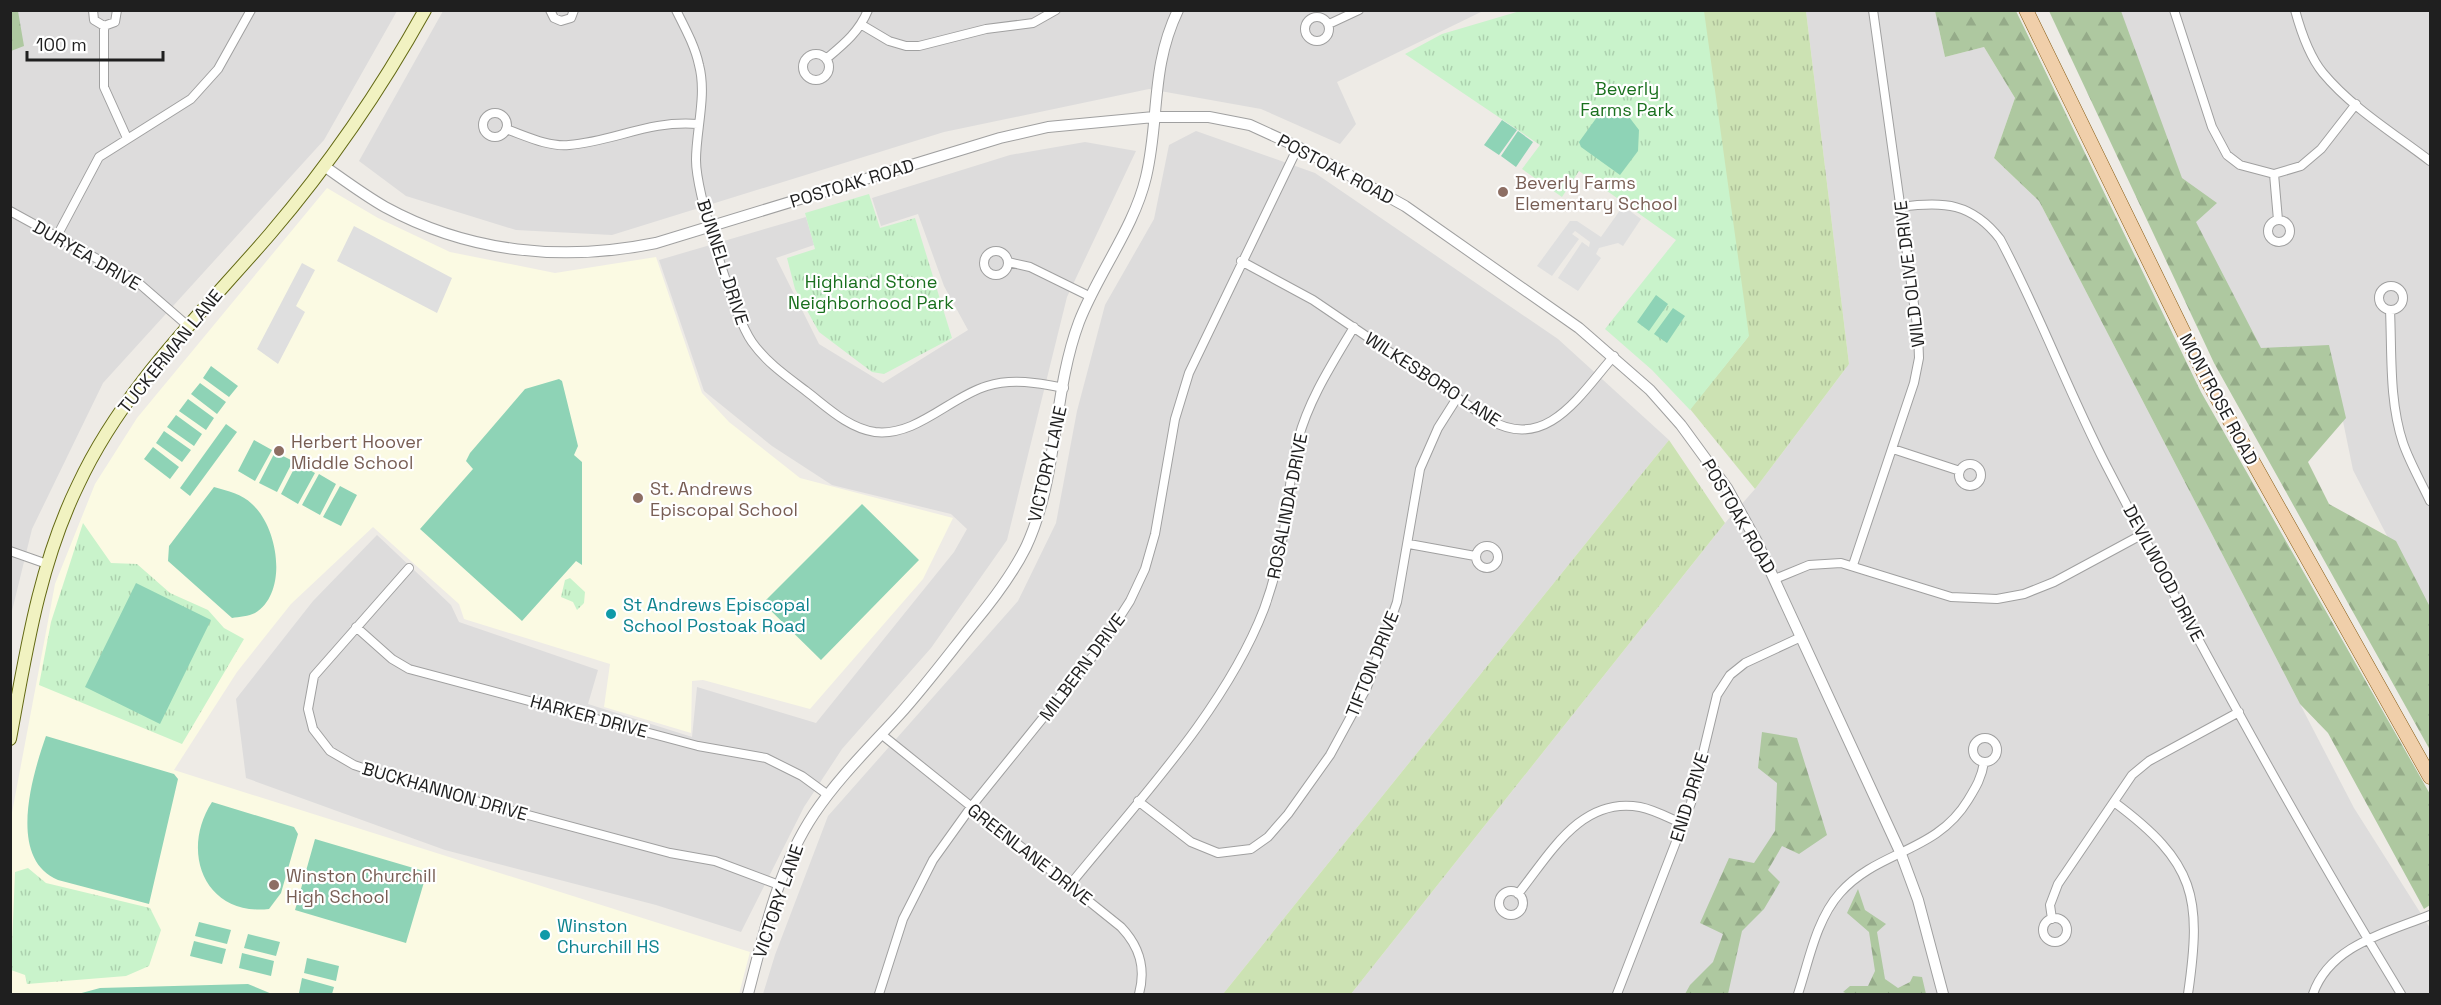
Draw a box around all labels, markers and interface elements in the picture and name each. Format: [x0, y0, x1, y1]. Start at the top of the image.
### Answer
scale bar [27, 24, 164, 62]
text: 100 m [36, 33, 87, 56]
park label: Beverly Farms Park [1580, 77, 1674, 121]
street label: POSTOAK ROAD [1274, 129, 1398, 209]
street label: POSTOAK ROAD [787, 153, 917, 213]
place label: Beverly Farms Elementary School [1515, 171, 1678, 215]
marker: Beverly Farms Elementary School [1496, 185, 1510, 199]
street label: BUNNELL DRIVE [692, 196, 754, 328]
street label: WILD OLIVE DRIVE [1889, 199, 1929, 349]
street label: DURYEA DRIVE [29, 215, 145, 295]
park label: Highland Stone Neighborhood Park [788, 270, 954, 314]
street label: TUCKERMAN LANE [113, 284, 227, 418]
street label: WILKESBORO LANE [1361, 327, 1505, 431]
street label: MONTROSE ROAD [2175, 329, 2263, 469]
street label: VICTORY LANE [1022, 404, 1072, 524]
place label: Herbert Hoover Middle School [291, 430, 423, 474]
street label: ROSALINDA DRIVE [1262, 431, 1312, 581]
marker: Herbert Hoover Middle School [272, 444, 286, 458]
street label: POSTOAK ROAD [1697, 455, 1781, 577]
place label: St. Andrews Episcopal School [650, 477, 798, 521]
marker: St. Andrews Episcopal School [631, 491, 645, 505]
street label: DEVILWOOD DRIVE [2118, 501, 2210, 645]
place label: St Andrews Episcopal School Postoak Road [623, 593, 810, 637]
marker: St Andrews Episcopal School Postoak Road [604, 607, 618, 621]
street label: TIFTON DRIVE [1340, 608, 1404, 720]
street label: MILBERN DRIVE [1034, 609, 1130, 725]
street label: HARKER DRIVE [528, 689, 650, 743]
street label: ENID DRIVE [1665, 750, 1713, 844]
street label: BUCKHANNON DRIVE [360, 756, 530, 826]
street label: GREENLANE DRIVE [963, 798, 1097, 910]
street label: VICTORY LANE [748, 841, 808, 961]
place label: Winston Churchill High School [286, 864, 436, 908]
marker: Winston Churchill High School [267, 878, 281, 892]
place label: Winston Churchill HS [557, 914, 659, 958]
marker: Winston Churchill HS [538, 928, 552, 942]

